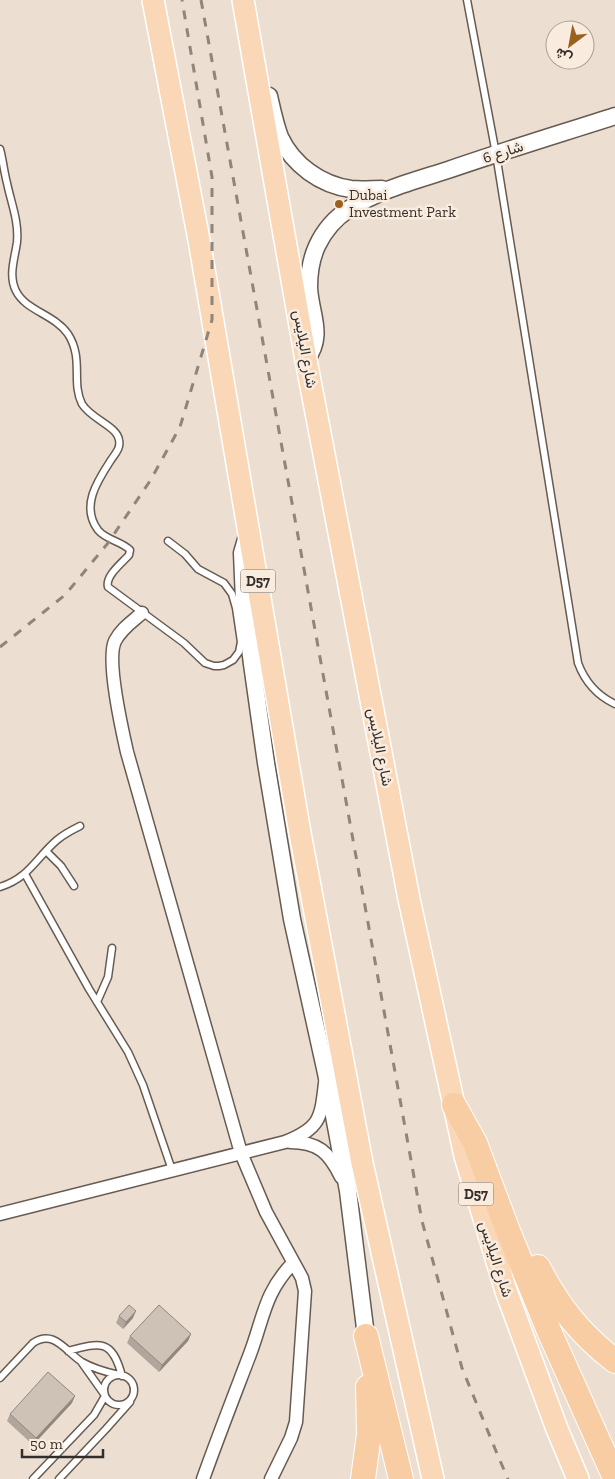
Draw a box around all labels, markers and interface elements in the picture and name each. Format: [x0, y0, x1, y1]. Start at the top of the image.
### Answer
north arrow [545, 20, 595, 70]
text: ش [552, 44, 575, 67]
street label: شارع 6 [480, 137, 526, 169]
place label: Dubai Investment Park [349, 186, 456, 221]
marker: Dubai Investment Park [333, 198, 345, 210]
street label: شارع اليلايس [287, 308, 321, 390]
road number: D57 [240, 570, 276, 592]
street label: شارع اليلايس [362, 706, 396, 788]
road number: D57 [458, 1182, 494, 1206]
street label: شارع اليلايس [473, 1219, 517, 1300]
scale bar [22, 1426, 104, 1458]
text: 50 m [30, 1435, 63, 1453]

